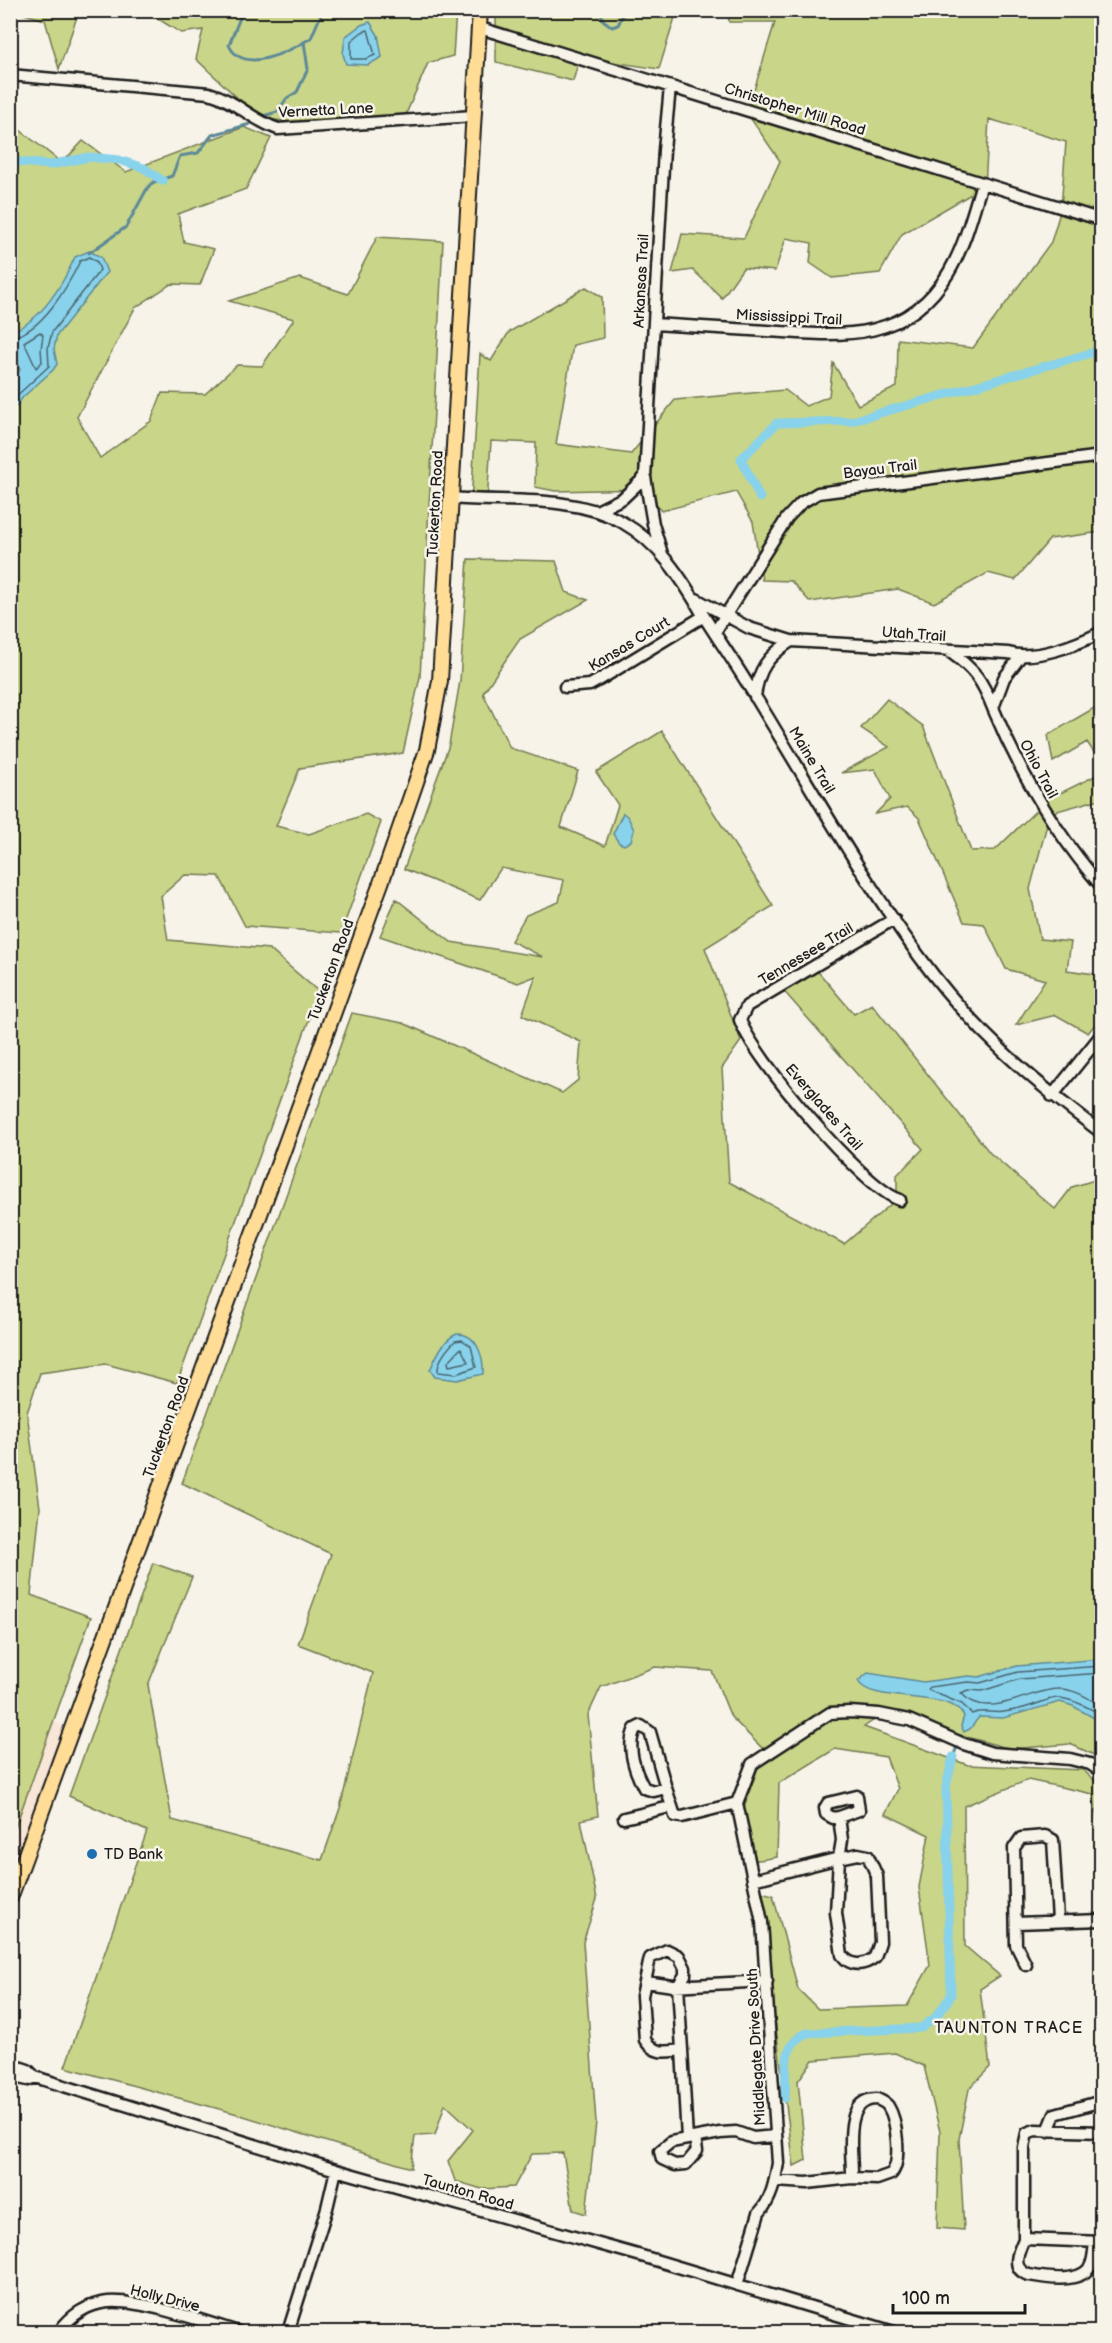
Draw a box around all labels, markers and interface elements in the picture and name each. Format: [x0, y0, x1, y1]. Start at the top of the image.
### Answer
street label: Christopher Mill Road [722, 79, 868, 140]
street label: Vernetta Lane [278, 99, 374, 122]
street label: Arkansas Trail [630, 233, 653, 329]
street label: Mississippi Trail [735, 305, 843, 330]
street label: Tuckerton Road [423, 450, 448, 558]
street label: Bayau Trail [842, 456, 918, 483]
street label: Kansas Court [585, 613, 674, 676]
street label: Utah Trail [881, 623, 947, 646]
street label: Maine Trail [784, 723, 839, 797]
street label: Ohio Trail [1015, 736, 1062, 802]
street label: Tuckerton Road [304, 917, 359, 1024]
street label: Tennessee Trail [755, 919, 857, 990]
street label: Everglades Trail [781, 1060, 866, 1155]
street label: Tuckerton Road [139, 1374, 194, 1481]
place label: TD Bank [104, 1845, 163, 1864]
marker: TD Bank [85, 1847, 99, 1861]
street label: Middlegate Drive South [743, 1968, 770, 2126]
district label: TAUNTON TRACE [934, 2019, 1084, 2038]
street label: Taunton Road [420, 2170, 516, 2215]
scale bar [893, 2277, 1025, 2315]
street label: Holly Drive [128, 2281, 202, 2316]
text: 100 m [902, 2288, 950, 2309]

